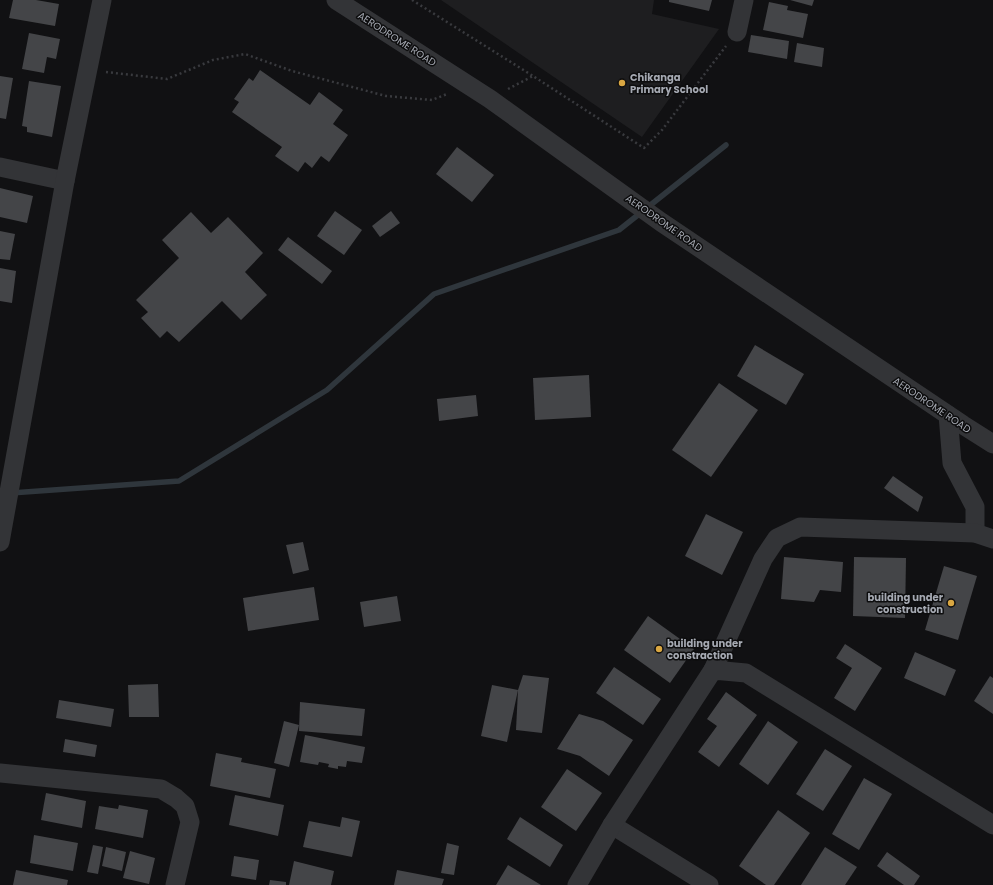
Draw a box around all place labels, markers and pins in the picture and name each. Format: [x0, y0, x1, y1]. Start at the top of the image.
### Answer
place label: Chikanga Primary School [630, 70, 708, 97]
marker: Chikanga Primary School [617, 78, 627, 88]
place label: building under construction [867, 590, 944, 617]
marker: building under construction [946, 598, 956, 608]
place label: building under constraction [667, 636, 743, 663]
marker: building under constraction [654, 644, 664, 654]

